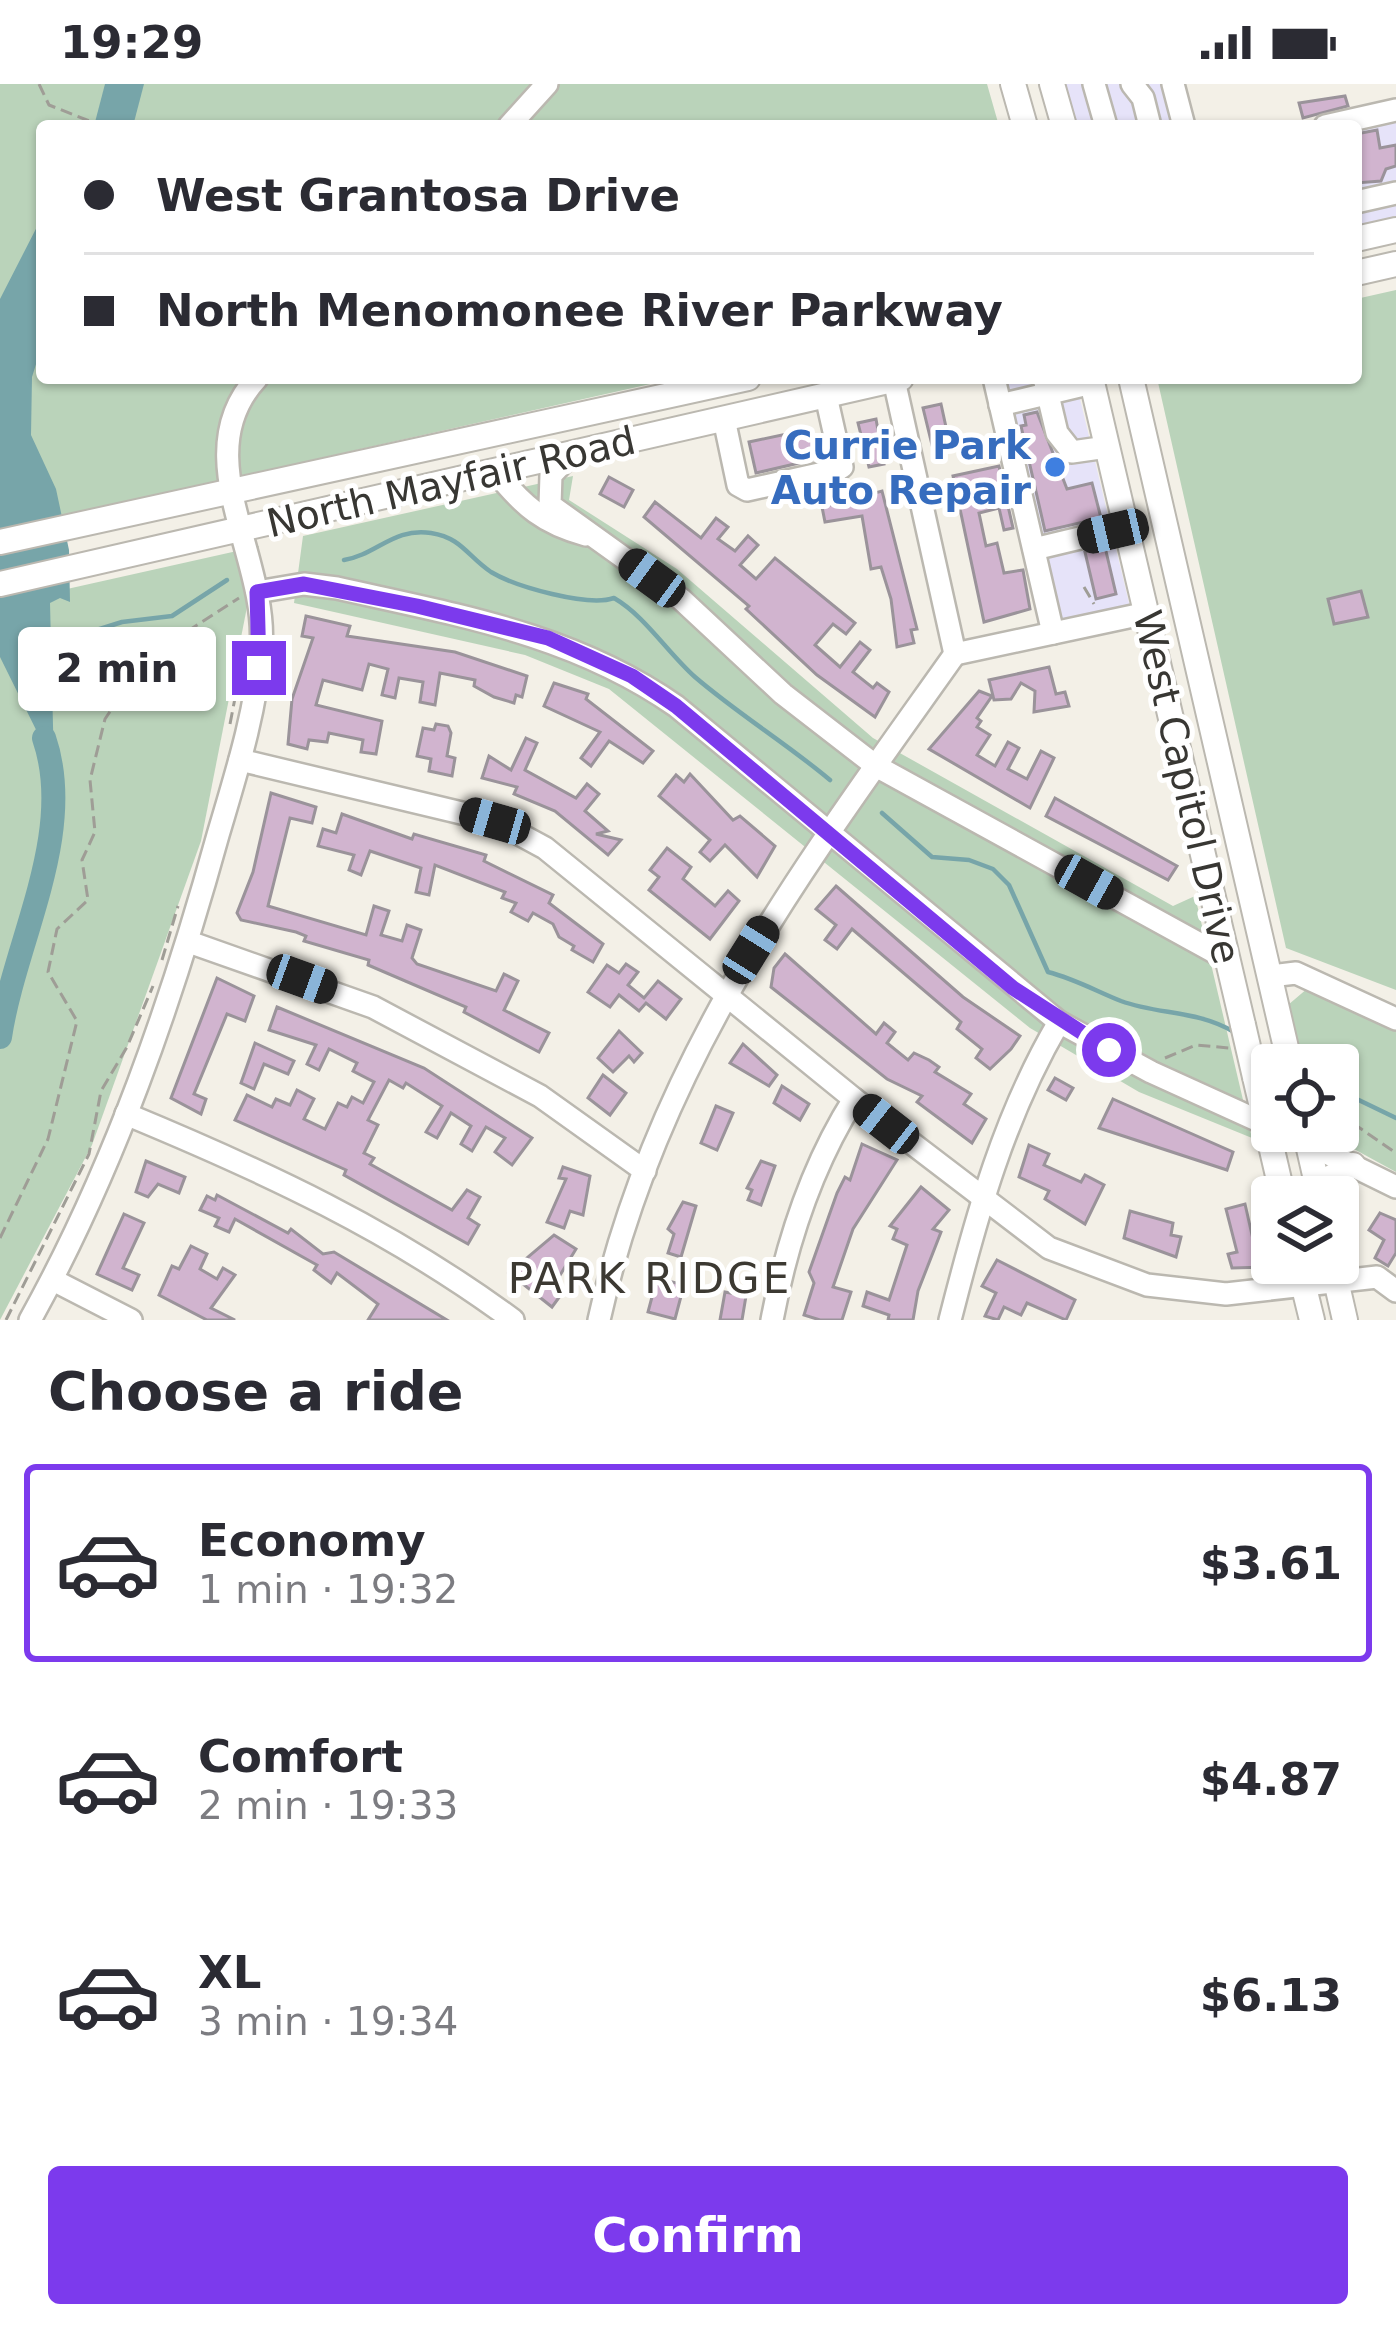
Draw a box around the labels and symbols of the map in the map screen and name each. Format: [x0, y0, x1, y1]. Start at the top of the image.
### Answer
street label: North Mayfair Road [262, 418, 640, 546]
place label: Currie Park Auto Repair [771, 423, 1032, 513]
marker: Currie Park Auto Repair [1042, 454, 1068, 480]
car [1074, 505, 1152, 557]
car [612, 542, 692, 614]
street label: West Capitol Drive [1124, 606, 1250, 968]
callout: 2 min [19, 626, 217, 710]
route end [232, 641, 286, 695]
car [455, 794, 535, 848]
car [1049, 849, 1129, 915]
car [717, 910, 785, 990]
car [262, 950, 342, 1008]
route start [1082, 1023, 1136, 1077]
car [847, 1088, 925, 1160]
district label: PARK RIDGE [508, 1254, 792, 1303]

